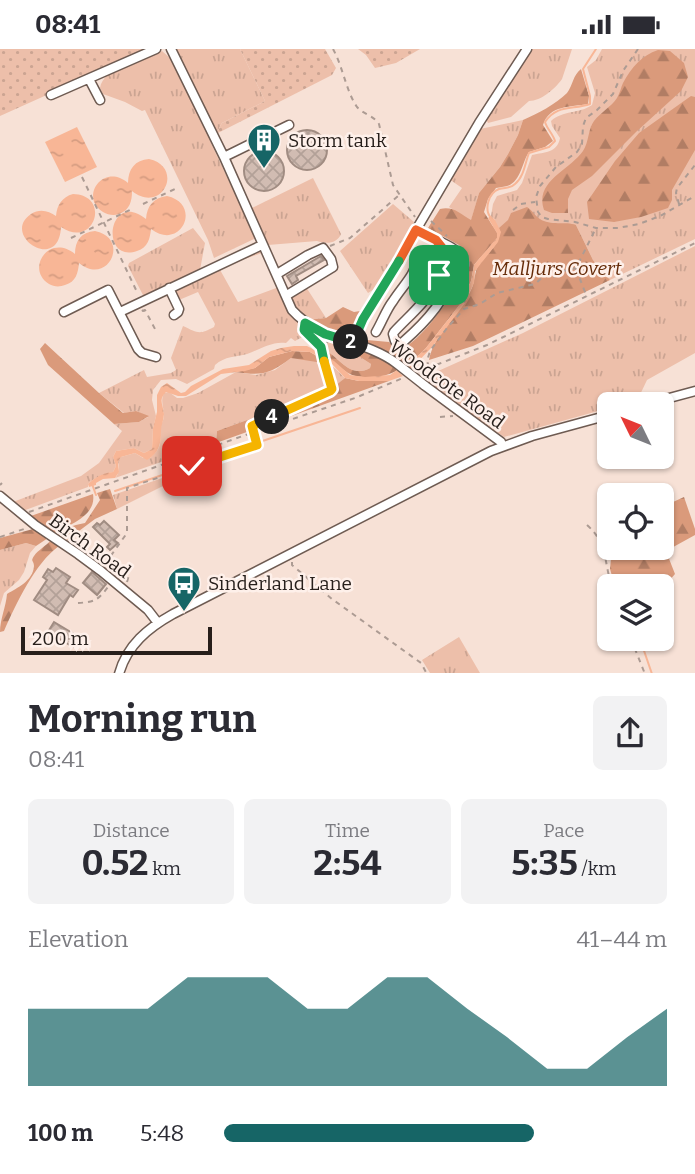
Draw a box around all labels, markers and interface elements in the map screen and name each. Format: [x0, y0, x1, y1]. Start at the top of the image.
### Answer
text: 08:41 [35, 9, 100, 40]
building icon: Storm tank [245, 121, 283, 170]
place label: Storm tank [288, 129, 387, 152]
pin [409, 245, 469, 305]
icon: arrive [420, 256, 458, 294]
park label: Malljurs Covert [492, 257, 622, 280]
pin: 2 [334, 325, 368, 359]
text: 2 [345, 330, 356, 353]
street label: Woodcote Road [385, 334, 509, 434]
north arrow [597, 392, 674, 469]
map controls [597, 392, 674, 651]
pin: 4 [254, 399, 290, 435]
text: 4 [266, 405, 277, 428]
pin [162, 436, 222, 496]
icon: check [173, 447, 211, 485]
button: locate [597, 483, 674, 560]
street label: Birch Road [45, 509, 135, 583]
bus stop icon: Sinderland Lane [165, 564, 203, 613]
place label: Sinderland Lane [208, 572, 352, 595]
button: layers [597, 574, 674, 651]
scale bar [21, 625, 212, 656]
text: 200 m [32, 627, 89, 650]
text: Morning run [28, 696, 256, 742]
button: share [593, 696, 667, 770]
text: 08:41 [28, 745, 84, 773]
text: Distance [93, 819, 170, 842]
text: Time [325, 819, 370, 842]
text: Pace [543, 819, 584, 842]
text: 0.52 [81, 842, 149, 884]
text: 2:54 [313, 842, 382, 884]
text: 5:35 [511, 842, 578, 884]
text: km [149, 857, 181, 880]
text: /km [578, 857, 616, 880]
text: Elevation [28, 925, 128, 953]
text: 41–44 m [576, 925, 667, 953]
text: 100 m [28, 1119, 93, 1147]
text: 5:48 [140, 1119, 184, 1147]

